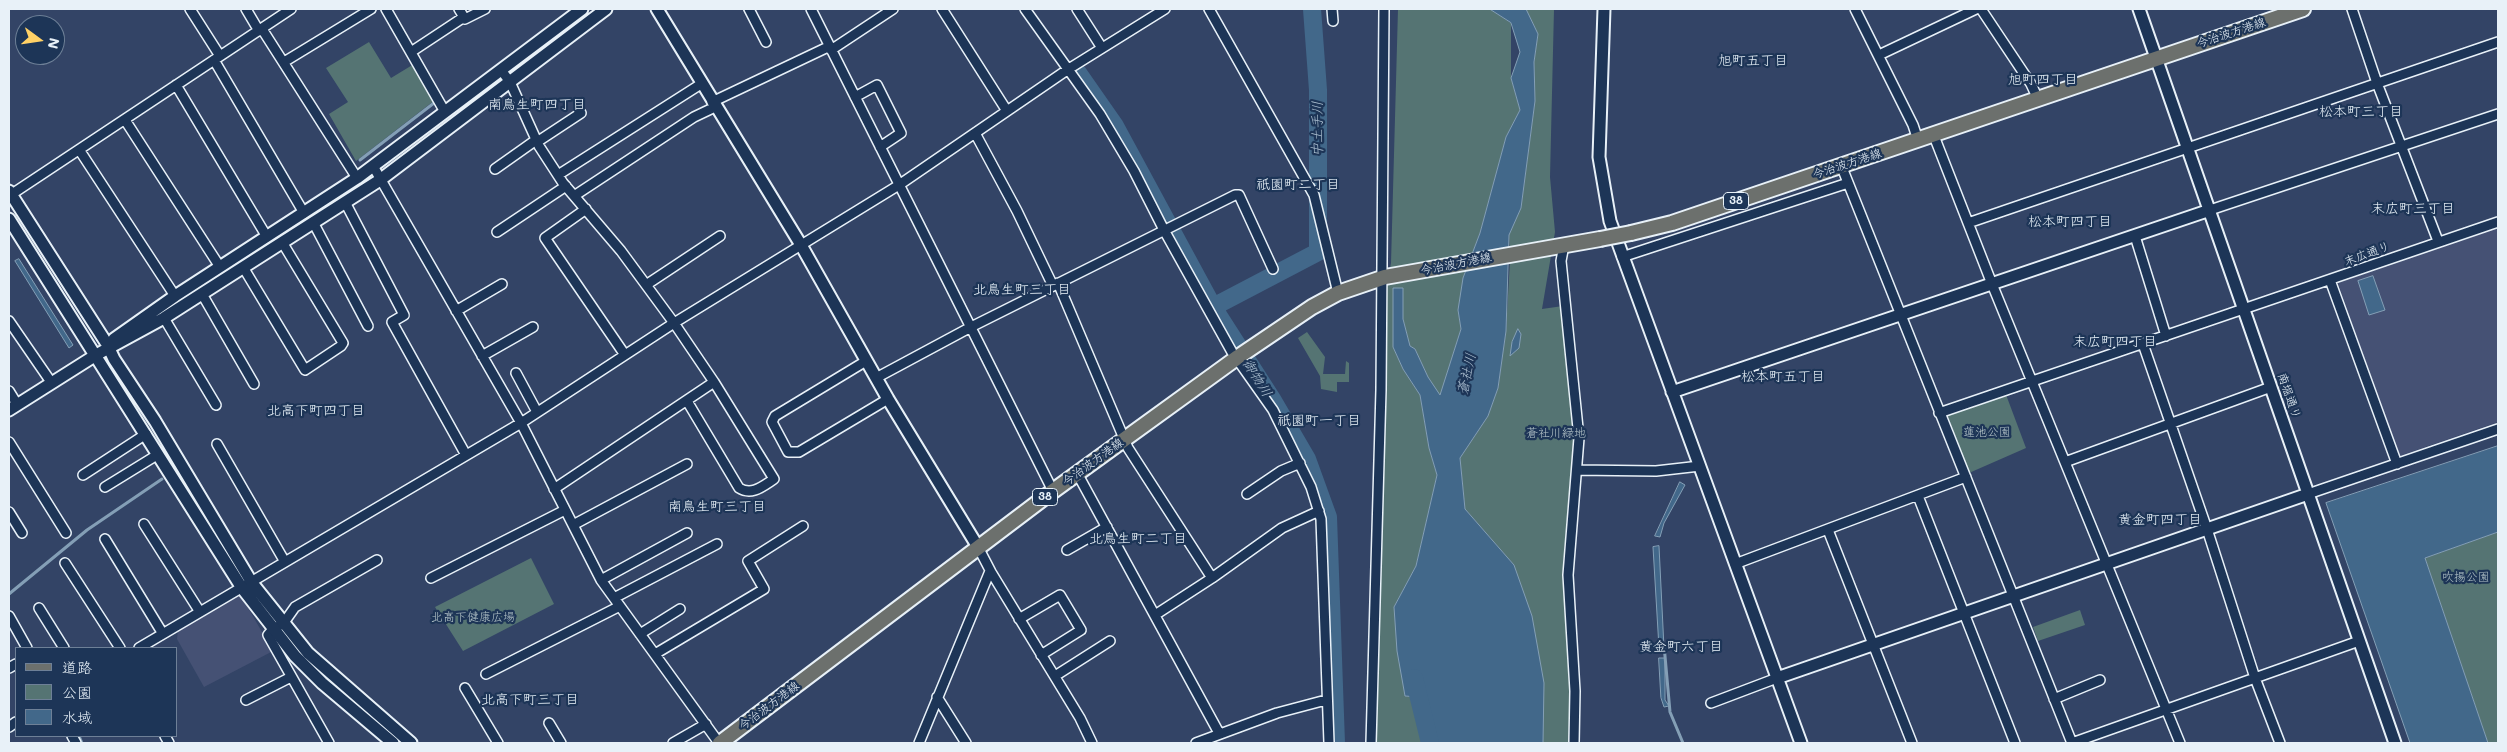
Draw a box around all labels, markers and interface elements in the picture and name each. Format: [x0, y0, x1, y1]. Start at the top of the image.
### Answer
north arrow [15, 15, 65, 65]
street label: 今治波方港線 [2195, 15, 2267, 51]
text: N [44, 36, 65, 51]
district label: 旭町五丁目 [1718, 53, 1788, 69]
district label: 旭町四丁目 [2008, 72, 2078, 88]
district label: 南鳥生町四丁目 [488, 97, 586, 113]
water label: 中土手川 [1310, 101, 1326, 157]
district label: 松本町三丁目 [2319, 104, 2403, 120]
street label: 今治波方港線 [1811, 146, 1883, 182]
district label: 祇園町二丁目 [1256, 177, 1340, 193]
road number: 38 [1724, 192, 1748, 210]
district label: 末広町三丁目 [2371, 201, 2455, 217]
district label: 松本町四丁目 [2028, 214, 2112, 230]
street label: 末広通り [2342, 239, 2392, 269]
street label: 今治波方港線 [1419, 250, 1493, 278]
district label: 北鳥生町三丁目 [973, 282, 1071, 298]
district label: 末広町四丁目 [2073, 334, 2157, 350]
water label: 蒼社川 [1454, 352, 1480, 396]
water label: 御物川 [1239, 356, 1275, 400]
district label: 松本町五丁目 [1741, 369, 1825, 385]
street label: 南堀通り [2274, 371, 2304, 421]
district label: 北高下町四丁目 [267, 403, 365, 419]
district label: 祇園町一丁目 [1277, 413, 1361, 429]
park label: 蓮池公園 [1963, 425, 2011, 439]
park label: 蒼社川緑地 [1526, 426, 1586, 440]
street label: 今治波方港線 [1060, 435, 1126, 489]
road number: 38 [1032, 488, 1058, 506]
district label: 南鳥生町三丁目 [668, 499, 766, 515]
district label: 黄金町四丁目 [2118, 512, 2202, 528]
district label: 北鳥生町二丁目 [1089, 531, 1187, 547]
park label: 吹揚公園 [2442, 570, 2490, 584]
park label: 北高下健康広場 [431, 610, 515, 624]
district label: 黄金町六丁目 [1639, 639, 1723, 655]
legend [15, 647, 178, 737]
text: 道路 [62, 657, 92, 677]
street label: 今治波方港線 [736, 679, 802, 733]
text: 公園 [62, 682, 92, 702]
district label: 北高下町三丁目 [481, 692, 579, 708]
text: 水域 [62, 707, 92, 727]

